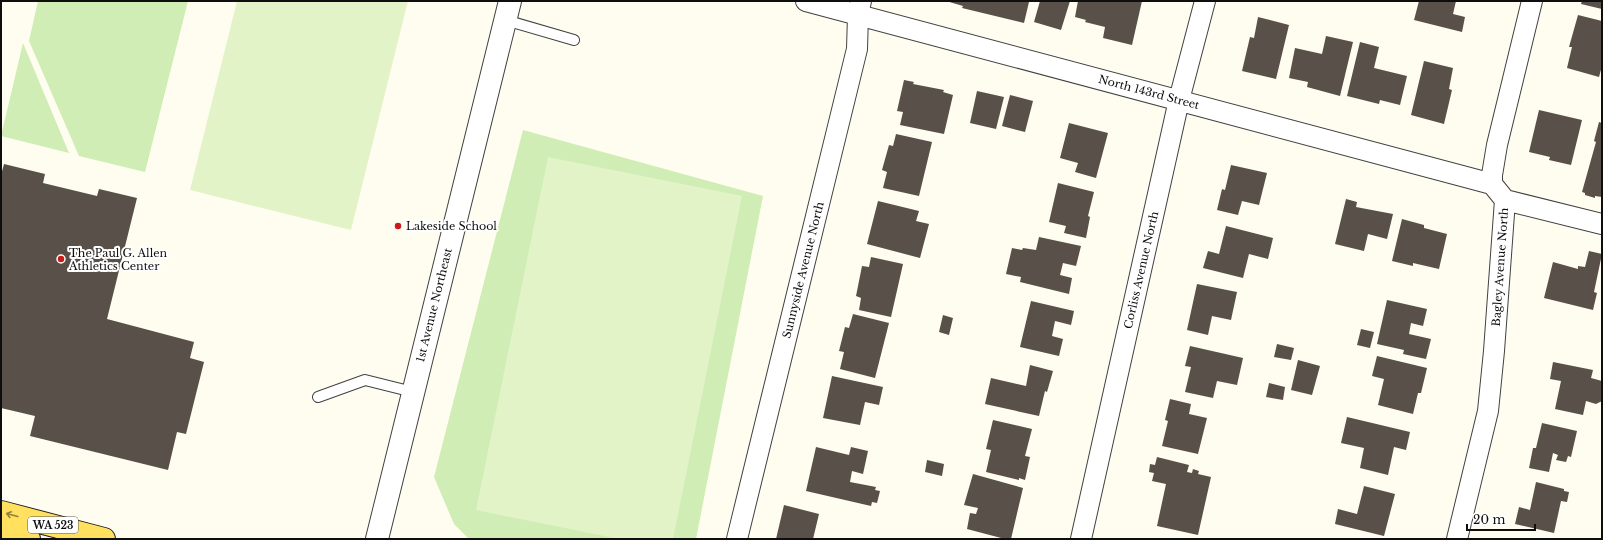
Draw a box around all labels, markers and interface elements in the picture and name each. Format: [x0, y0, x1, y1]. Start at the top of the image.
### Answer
street label: North 143rd Street [1097, 72, 1202, 112]
street label: Sunnyside Avenue North [779, 200, 827, 340]
street label: Bagley Avenue North [1489, 207, 1511, 327]
street label: Corliss Avenue North [1121, 210, 1161, 330]
place label: Lakeside School [406, 219, 497, 233]
marker: Lakeside School [393, 221, 403, 231]
place label: The Paul G. Allen Athletics Center [68, 246, 168, 273]
street label: 1st Avenue Northeast [413, 246, 455, 364]
marker: The Paul G. Allen Athletics Center [56, 254, 66, 264]
scale bar [1467, 506, 1535, 532]
one-way arrow [6, 510, 19, 518]
text: 20 m [1473, 512, 1505, 527]
road number: WA 523 [28, 517, 78, 533]

